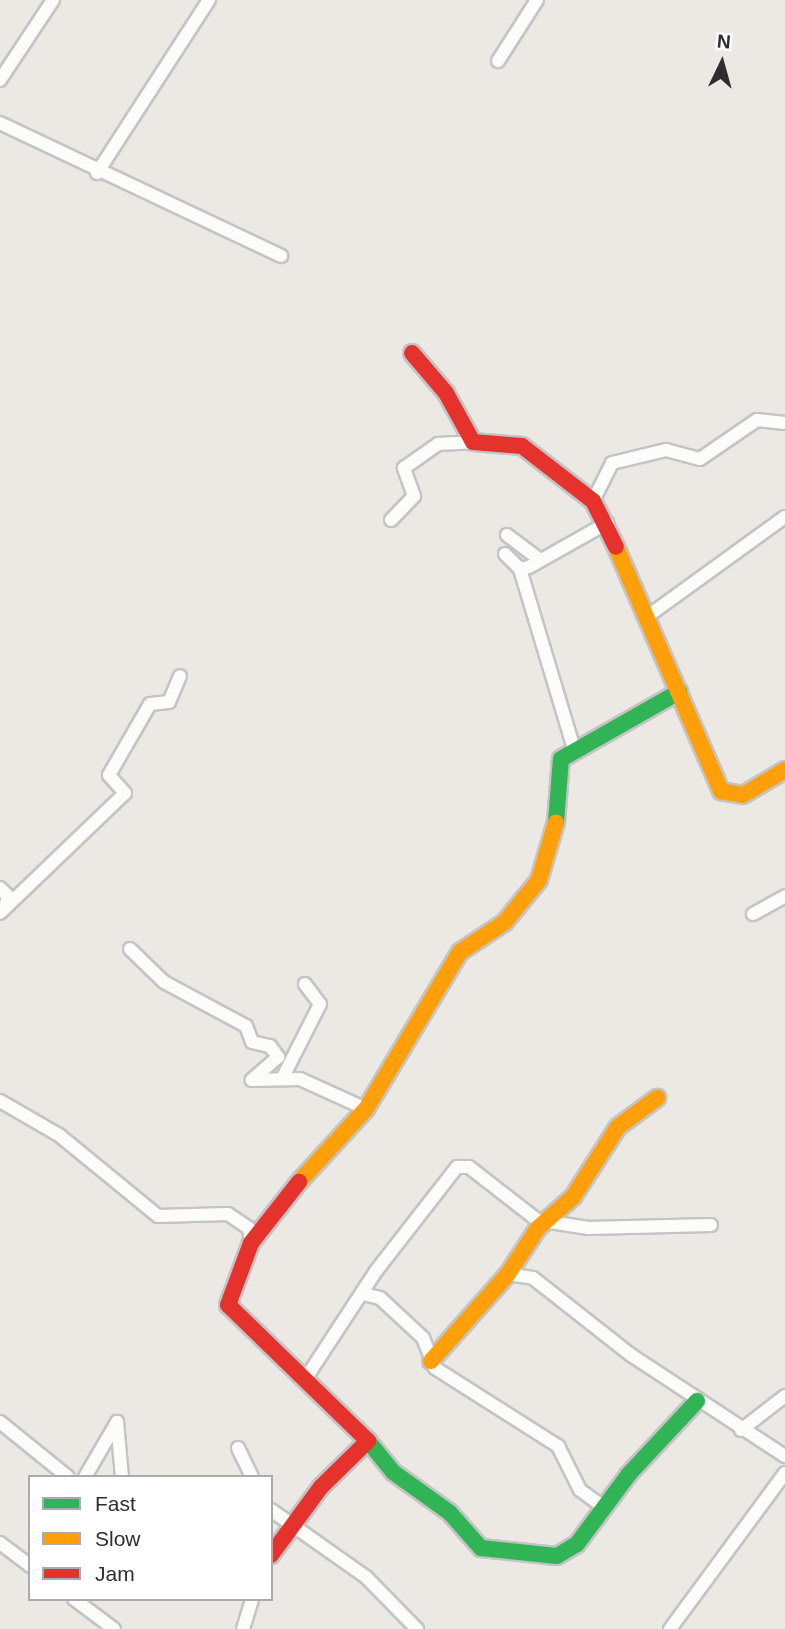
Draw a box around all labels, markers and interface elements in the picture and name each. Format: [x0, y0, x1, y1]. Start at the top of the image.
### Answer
north arrow [687, 28, 757, 98]
text: N [716, 31, 732, 53]
legend [28, 1475, 273, 1601]
text: Fast [95, 1492, 136, 1515]
text: Slow [95, 1527, 141, 1550]
text: Jam [95, 1562, 135, 1585]

